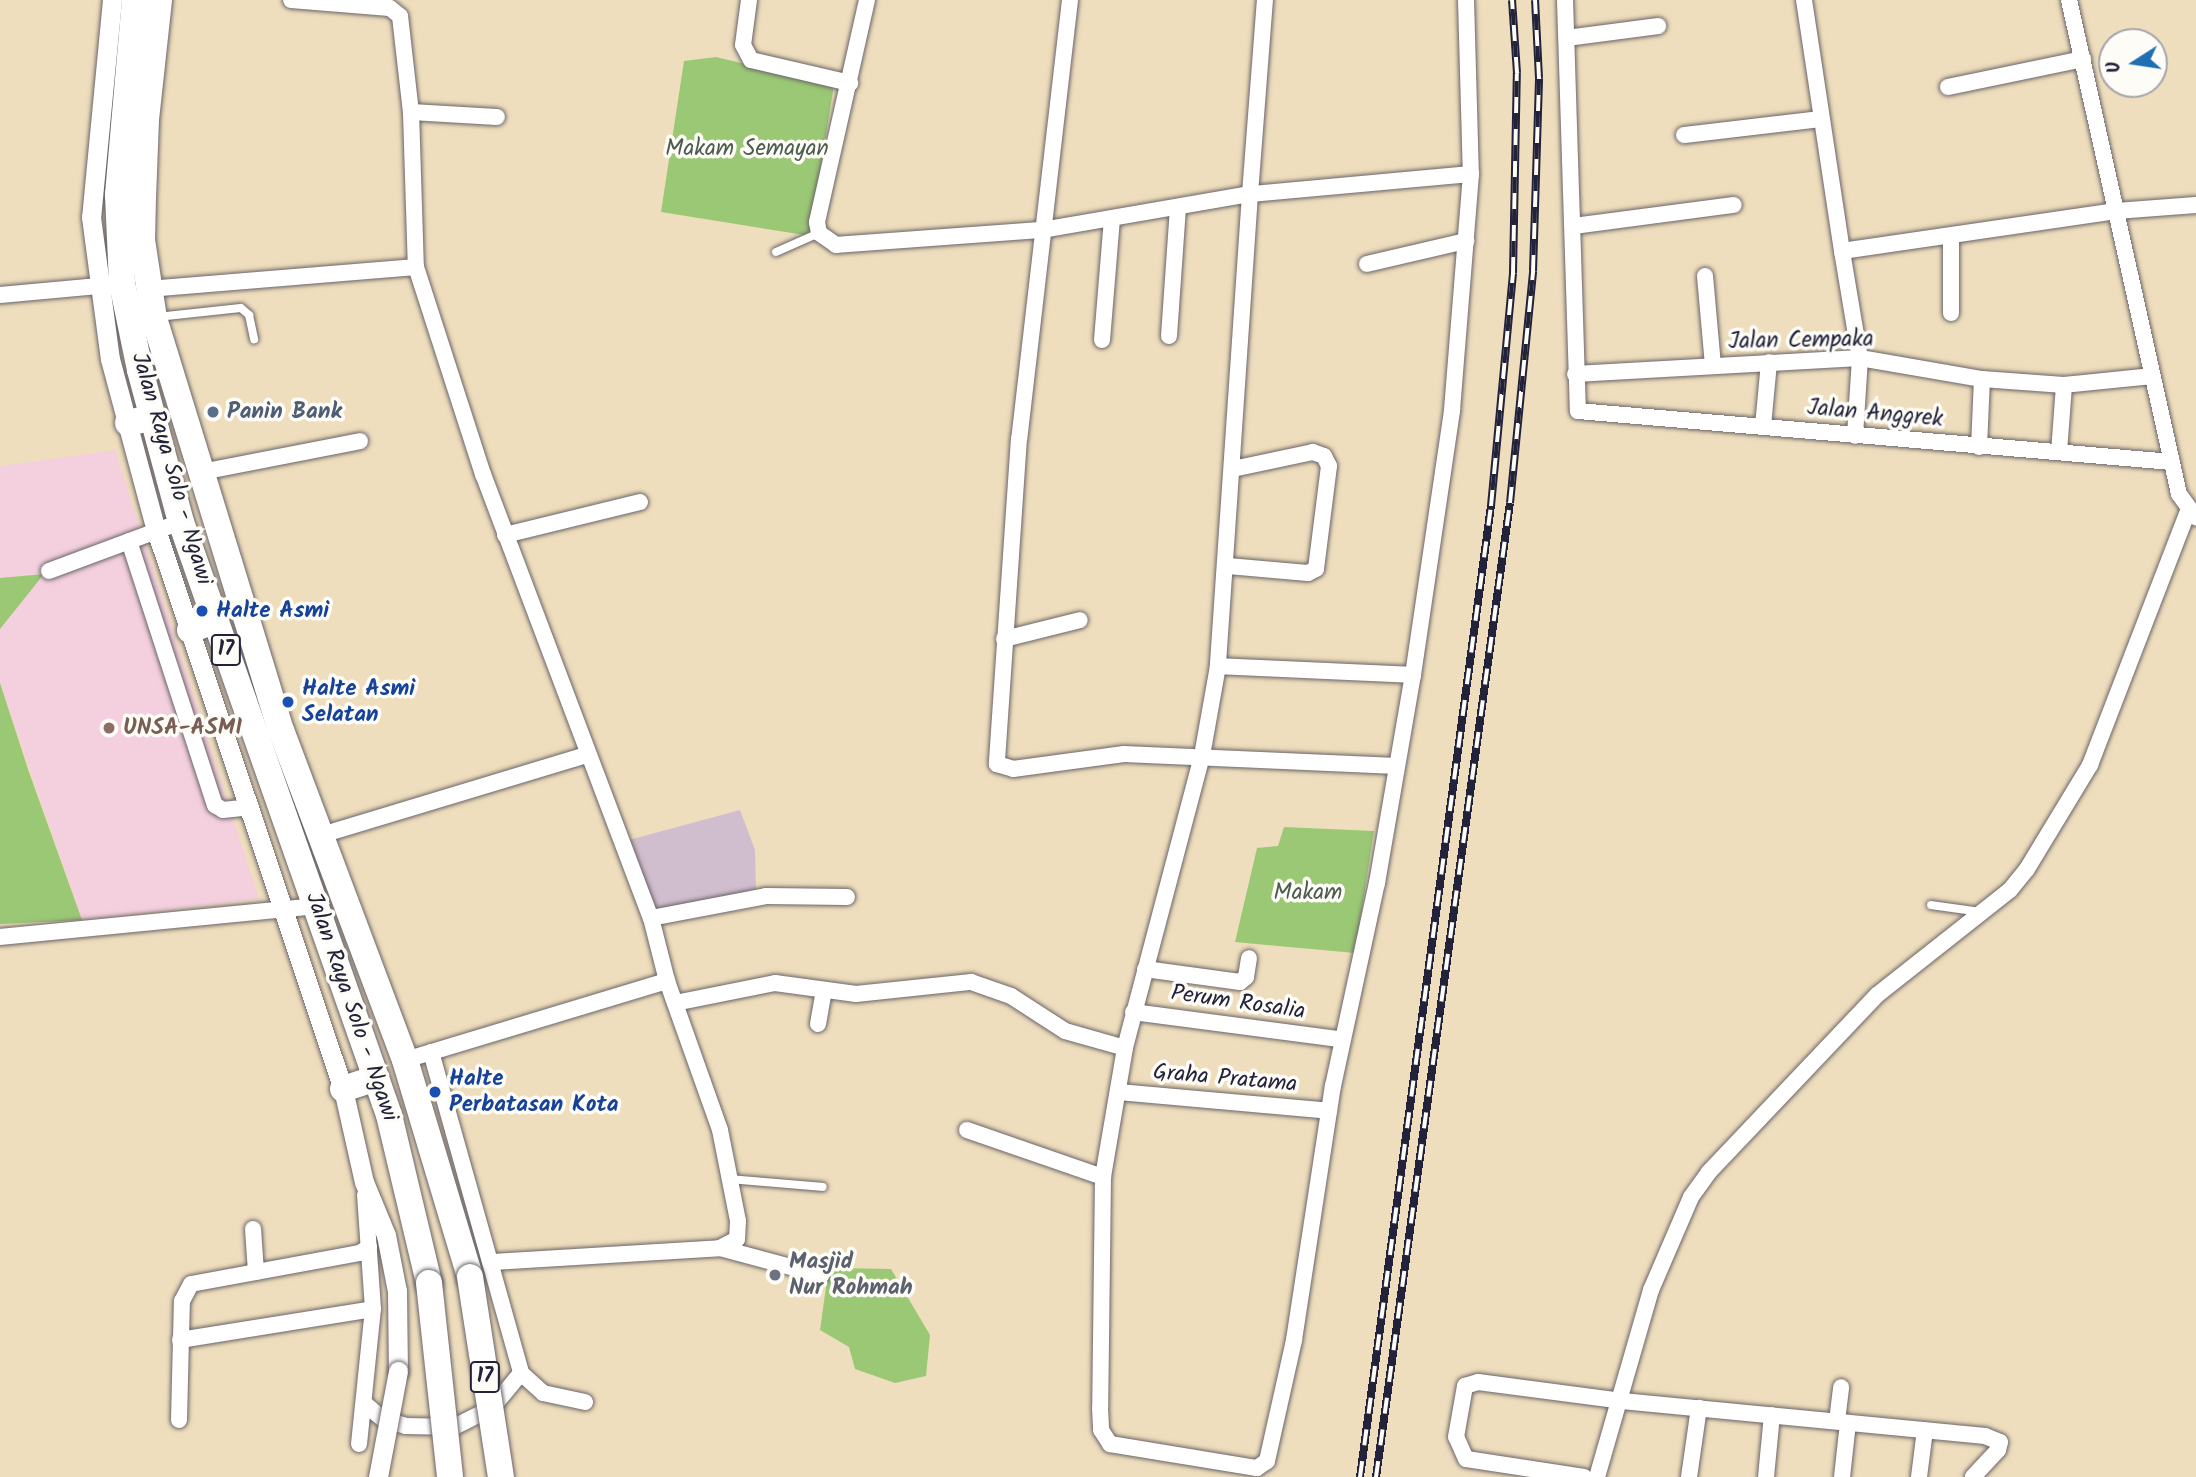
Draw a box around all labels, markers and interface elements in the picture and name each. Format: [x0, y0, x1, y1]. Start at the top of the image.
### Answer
north arrow [2098, 28, 2168, 98]
text: U [2099, 58, 2130, 76]
park label: Makam Semayan [665, 135, 829, 163]
street label: Jalan Cempaka [1728, 326, 1874, 356]
street label: Jalan Raya Solo - Ngawi [125, 350, 217, 588]
street label: Jalan Anggrek [1806, 394, 1944, 434]
place label: Panin Bank [227, 398, 342, 426]
marker: Panin Bank [205, 404, 221, 420]
place label: Halte Asmi [216, 597, 329, 625]
marker: Halte Asmi [194, 603, 210, 619]
road number: 17 [210, 632, 242, 668]
place label: Halte Asmi Selatan [302, 675, 415, 729]
marker: Halte Asmi Selatan [280, 694, 296, 710]
place label: UNSA-ASMI [123, 714, 242, 742]
marker: UNSA-ASMI [101, 720, 117, 736]
park label: Makam [1274, 879, 1342, 907]
street label: Jalan Raya Solo - Ngawi [299, 889, 403, 1125]
street label: Perum Rosalia [1169, 980, 1307, 1026]
street label: Graha Pratama [1152, 1059, 1298, 1099]
place label: Halte Perbatasan Kota [449, 1065, 619, 1119]
marker: Halte Perbatasan Kota [427, 1084, 443, 1100]
place label: Masjid Nur Rohmah [789, 1248, 913, 1302]
marker: Masjid Nur Rohmah [767, 1267, 783, 1283]
road number: 17 [469, 1360, 501, 1394]

